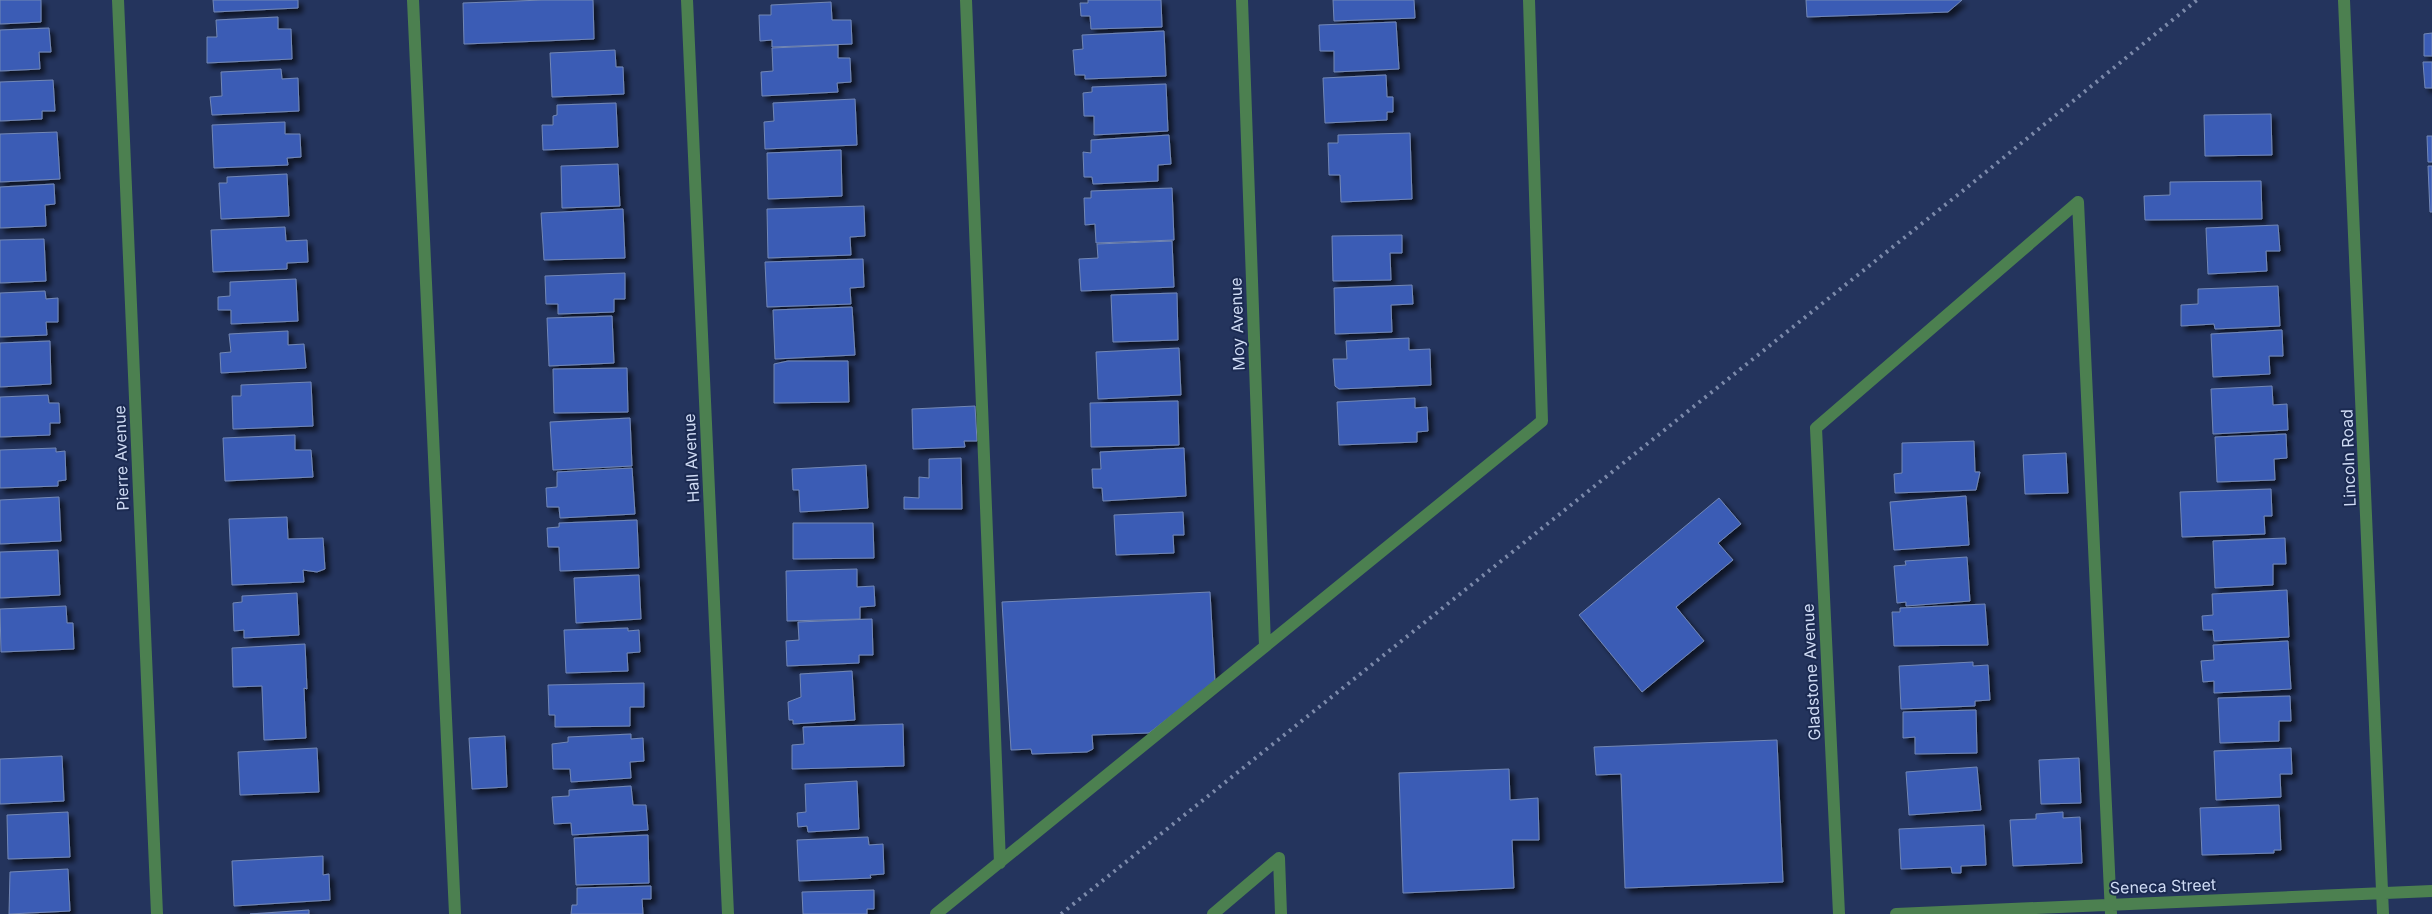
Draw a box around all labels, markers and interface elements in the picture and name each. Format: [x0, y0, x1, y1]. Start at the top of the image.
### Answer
street label: Moy Avenue [1225, 277, 1249, 371]
street label: Pierre Avenue [109, 405, 133, 511]
street label: Lincoln Road [2336, 409, 2360, 507]
street label: Hall Avenue [679, 413, 703, 503]
street label: Gladstone Avenue [1797, 603, 1825, 741]
street label: Seneca Street [2110, 874, 2216, 898]

